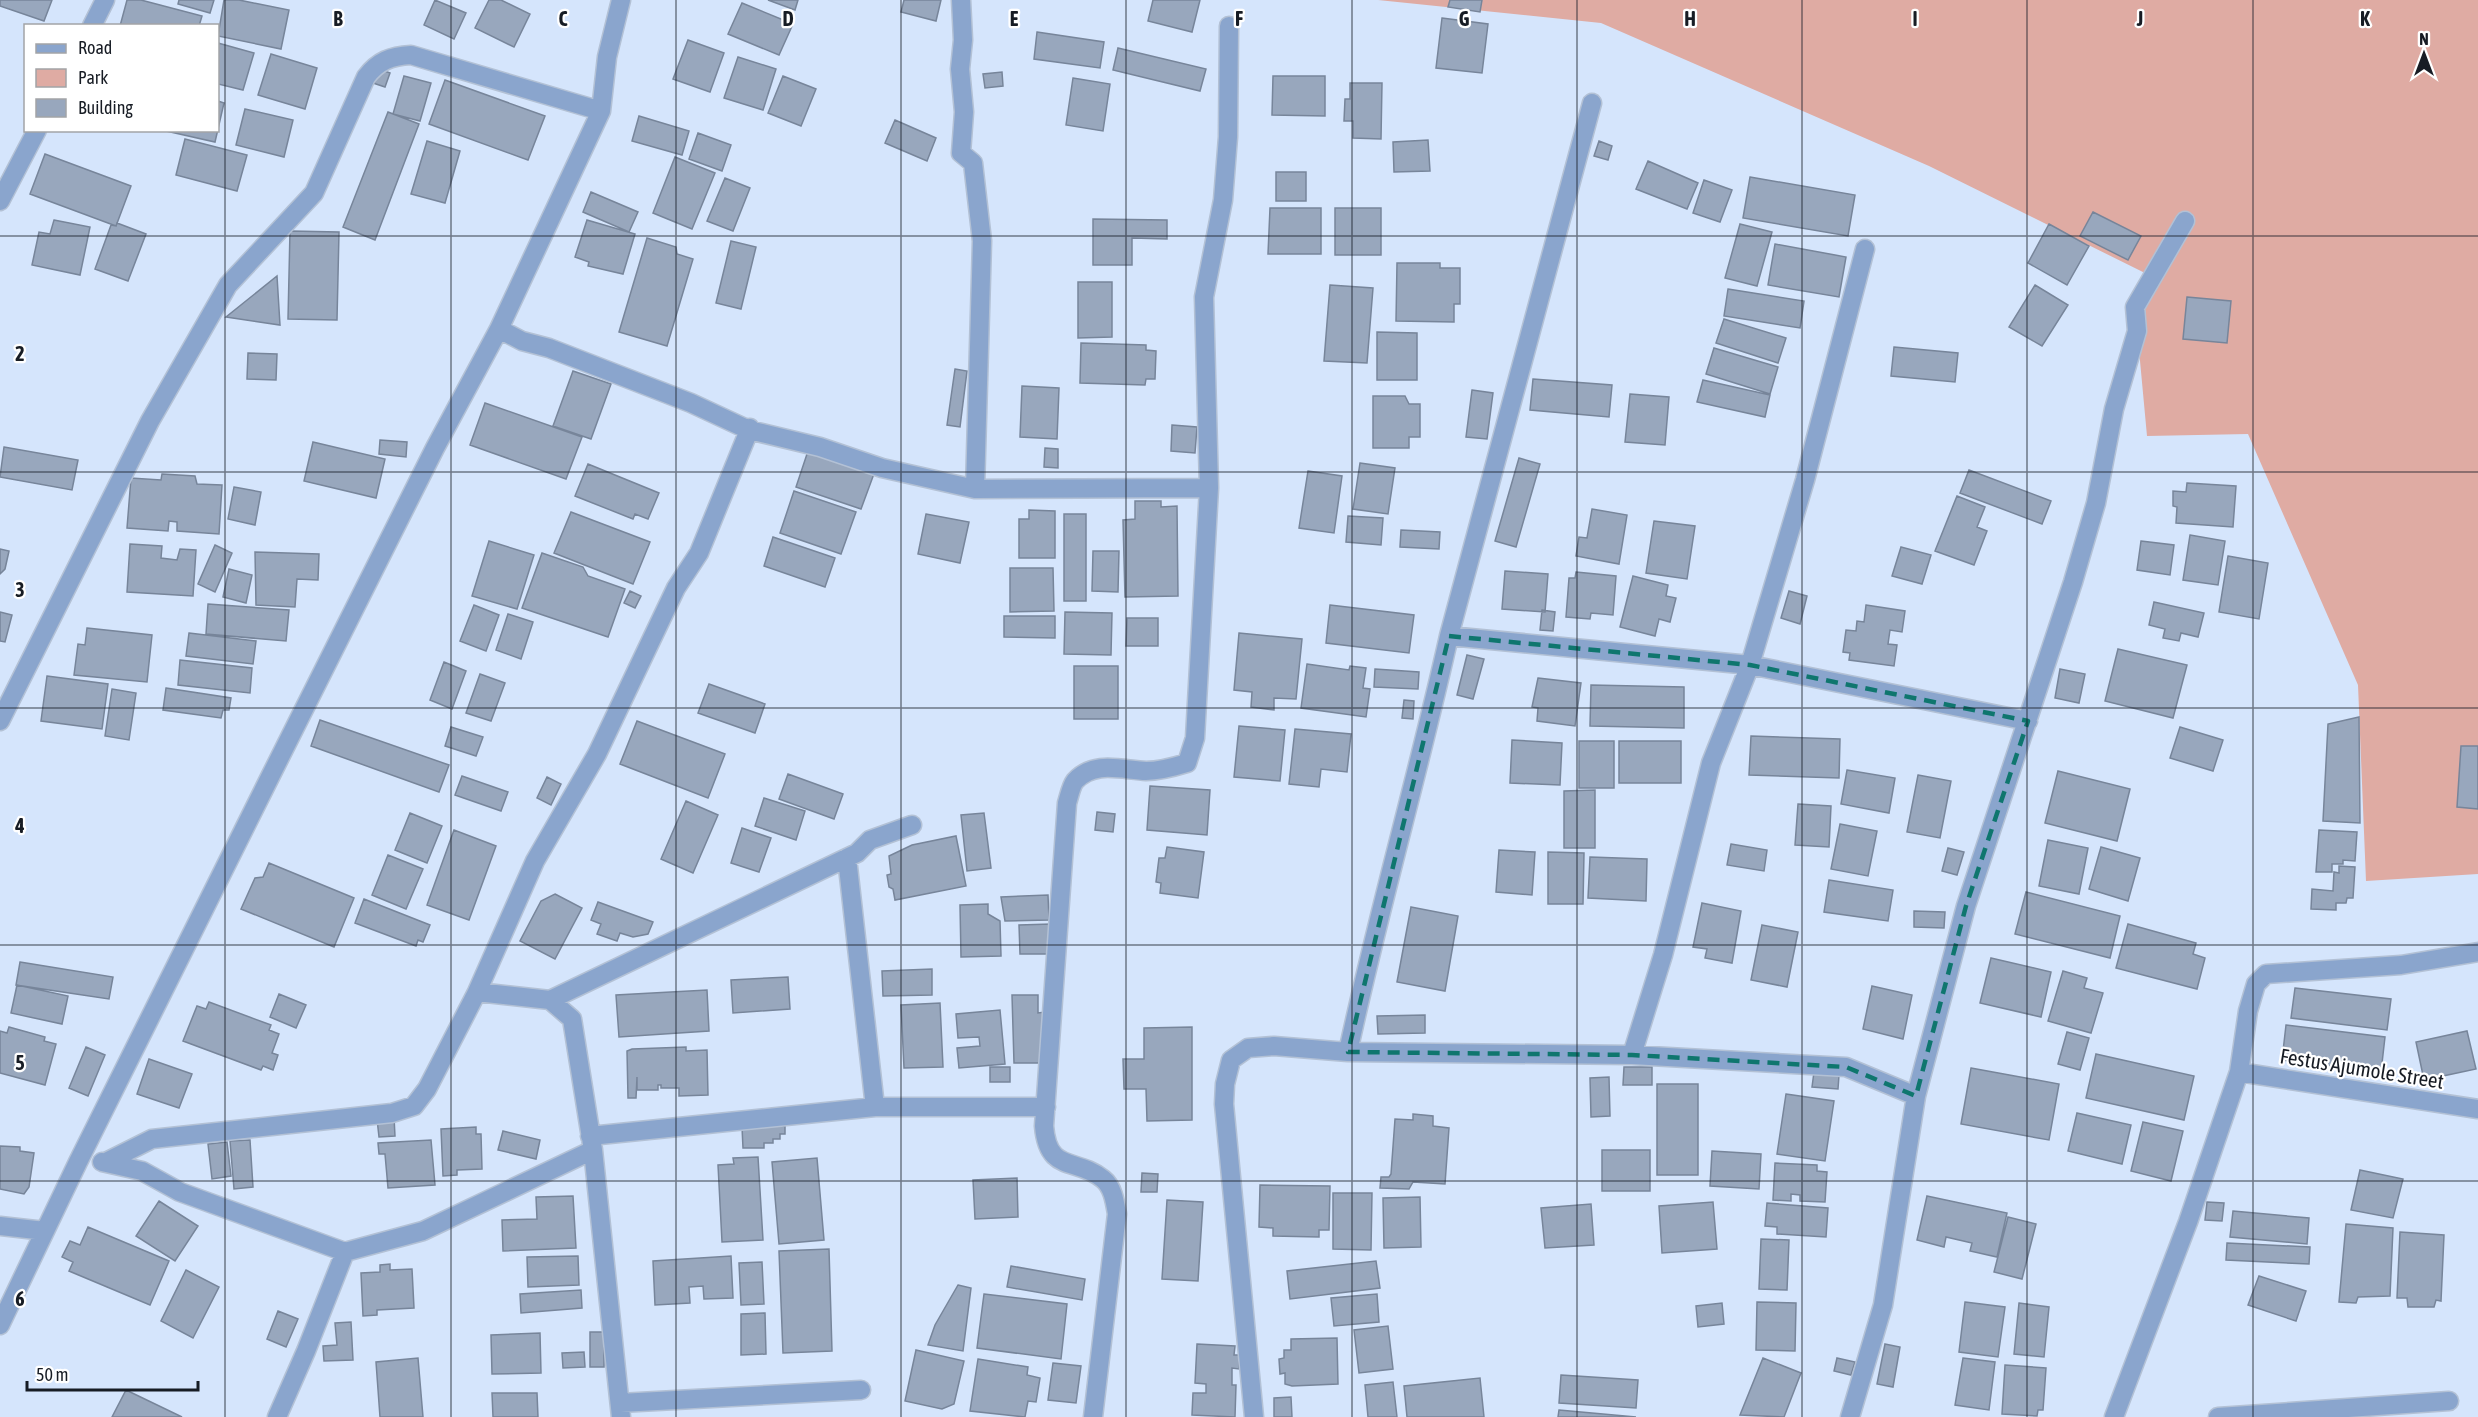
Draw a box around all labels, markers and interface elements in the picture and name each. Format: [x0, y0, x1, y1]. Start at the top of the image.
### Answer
text: B [333, 7, 343, 30]
text: C [559, 7, 568, 30]
text: D [782, 7, 794, 30]
text: E [1010, 7, 1019, 30]
text: F [1235, 7, 1243, 30]
text: G [1459, 7, 1470, 30]
text: H [1684, 7, 1696, 30]
text: I [1912, 7, 1918, 30]
text: J [2136, 7, 2143, 30]
text: K [2360, 7, 2370, 30]
legend [24, 24, 219, 132]
north arrow [2394, 24, 2454, 84]
text: N [2419, 30, 2429, 48]
text: Road [78, 37, 112, 58]
text: Park [78, 67, 108, 88]
text: Building [78, 97, 133, 118]
text: 2 [15, 342, 25, 365]
text: 3 [15, 578, 25, 601]
text: 4 [14, 814, 25, 837]
street label: Festus Ajumole Street [2278, 1043, 2446, 1093]
text: 5 [15, 1051, 25, 1074]
text: 6 [15, 1287, 25, 1310]
scale bar [27, 1354, 198, 1392]
text: 50 m [36, 1364, 68, 1385]

